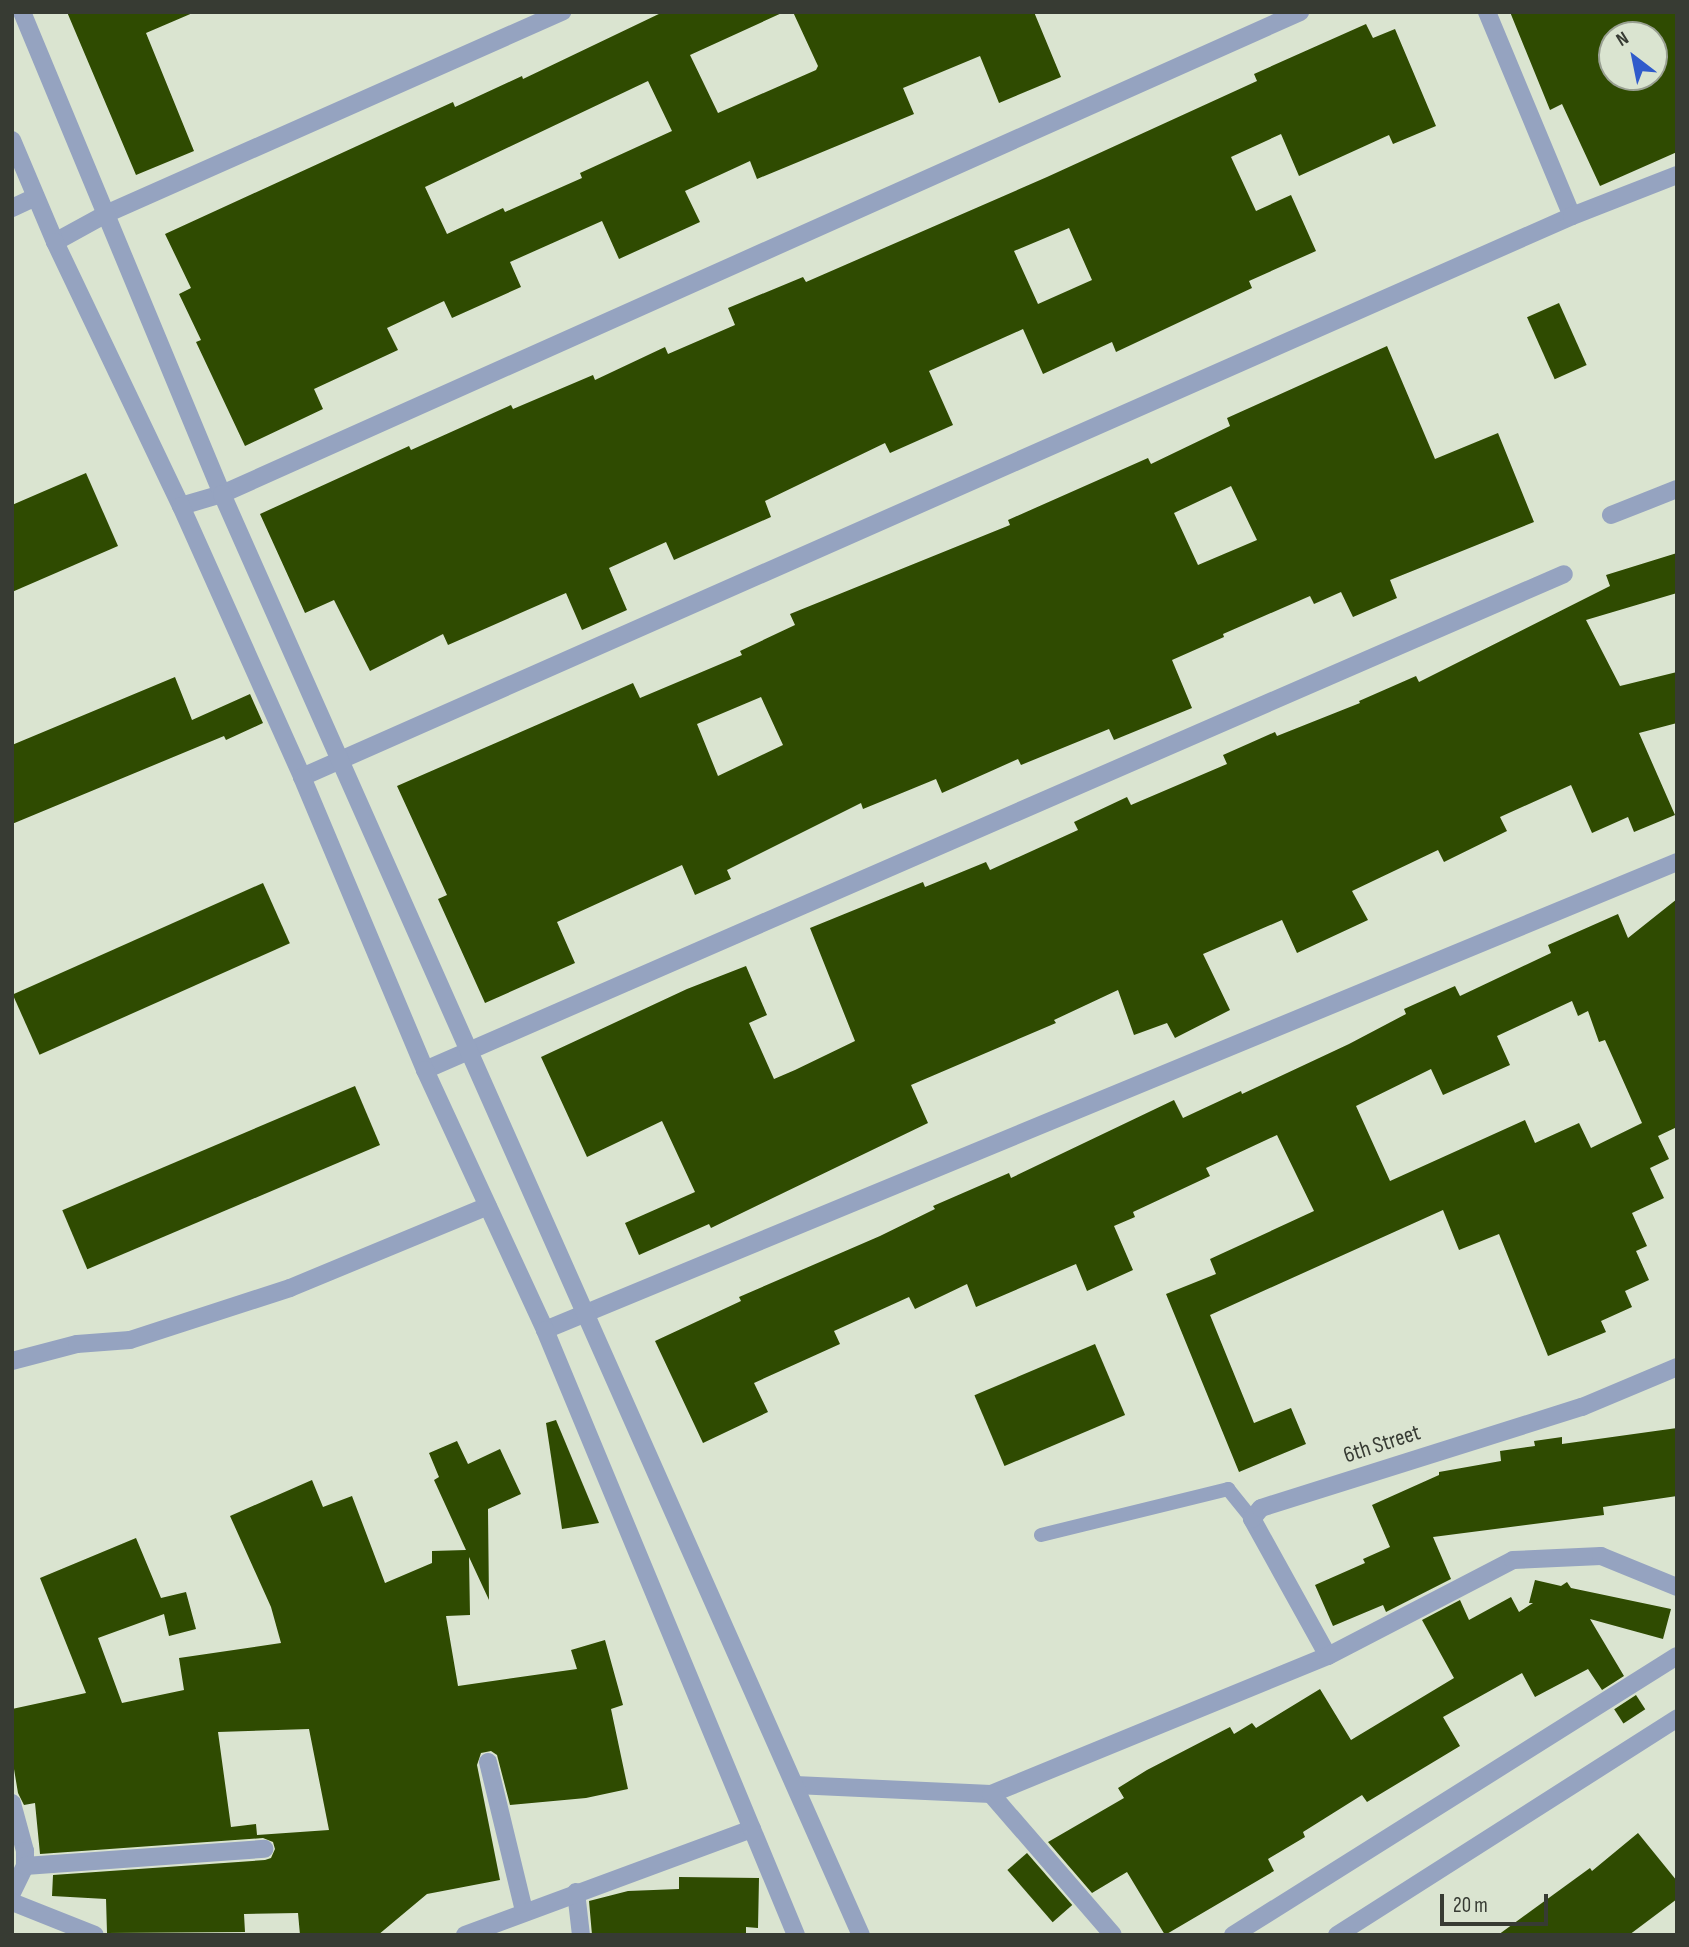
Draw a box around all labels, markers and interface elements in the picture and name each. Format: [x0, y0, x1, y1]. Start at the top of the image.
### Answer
north arrow [1598, 21, 1668, 91]
text: N [1612, 27, 1633, 52]
street label: 6th Street [1340, 1419, 1424, 1469]
scale bar [1444, 1881, 1552, 1925]
text: 20 m [1453, 1893, 1488, 1918]

